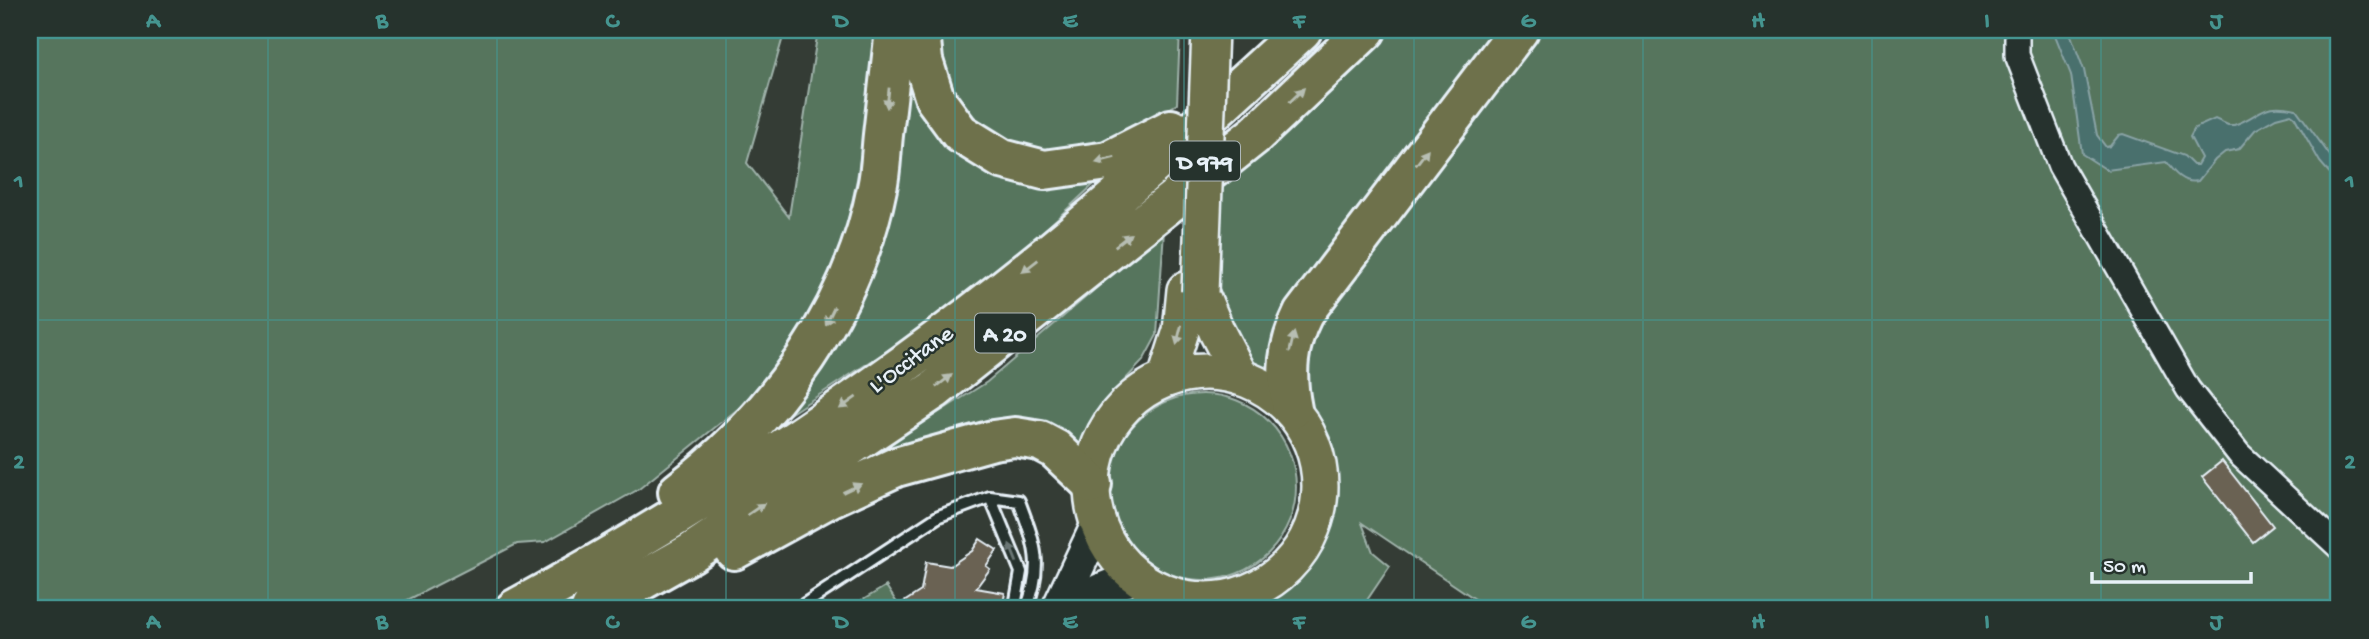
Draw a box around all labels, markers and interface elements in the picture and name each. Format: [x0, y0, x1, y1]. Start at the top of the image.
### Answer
text: A [145, 9, 161, 36]
text: B [375, 9, 389, 36]
text: C [606, 9, 621, 36]
text: D [832, 9, 850, 36]
text: E [1063, 9, 1079, 36]
text: F [1292, 9, 1307, 36]
text: G [1521, 9, 1537, 36]
text: H [1751, 9, 1765, 36]
text: I [1984, 9, 1990, 36]
text: J [2209, 9, 2224, 36]
one-way arrow [1289, 86, 1306, 103]
one-way arrow [882, 87, 893, 109]
road number: D 979 [1170, 142, 1240, 180]
one-way arrow [1415, 148, 1429, 166]
one-way arrow [1094, 155, 1116, 166]
text: 1 [13, 169, 24, 196]
text: 1 [2344, 169, 2355, 196]
one-way arrow [1113, 233, 1131, 248]
one-way arrow [1022, 259, 1040, 274]
one-way arrow [825, 306, 836, 326]
road number: A 20 [975, 314, 1035, 352]
street label: L'Occitane [864, 320, 961, 401]
one-way arrow [1173, 324, 1184, 346]
one-way arrow [1287, 331, 1298, 353]
one-way arrow [935, 374, 953, 389]
one-way arrow [839, 396, 857, 410]
text: 2 [13, 450, 25, 477]
text: 2 [2344, 450, 2356, 477]
one-way arrow [841, 482, 862, 493]
one-way arrow [747, 502, 765, 516]
scale bar [2092, 541, 2252, 585]
one-way arrow [1008, 543, 1019, 564]
text: 50 m [2103, 556, 2146, 581]
text: A [145, 610, 161, 637]
text: B [375, 610, 389, 637]
text: C [606, 610, 621, 637]
text: D [832, 610, 850, 637]
text: E [1063, 610, 1079, 637]
text: F [1292, 610, 1307, 637]
text: G [1521, 610, 1537, 637]
text: H [1751, 610, 1765, 637]
text: I [1984, 610, 1990, 637]
text: J [2209, 610, 2224, 637]

